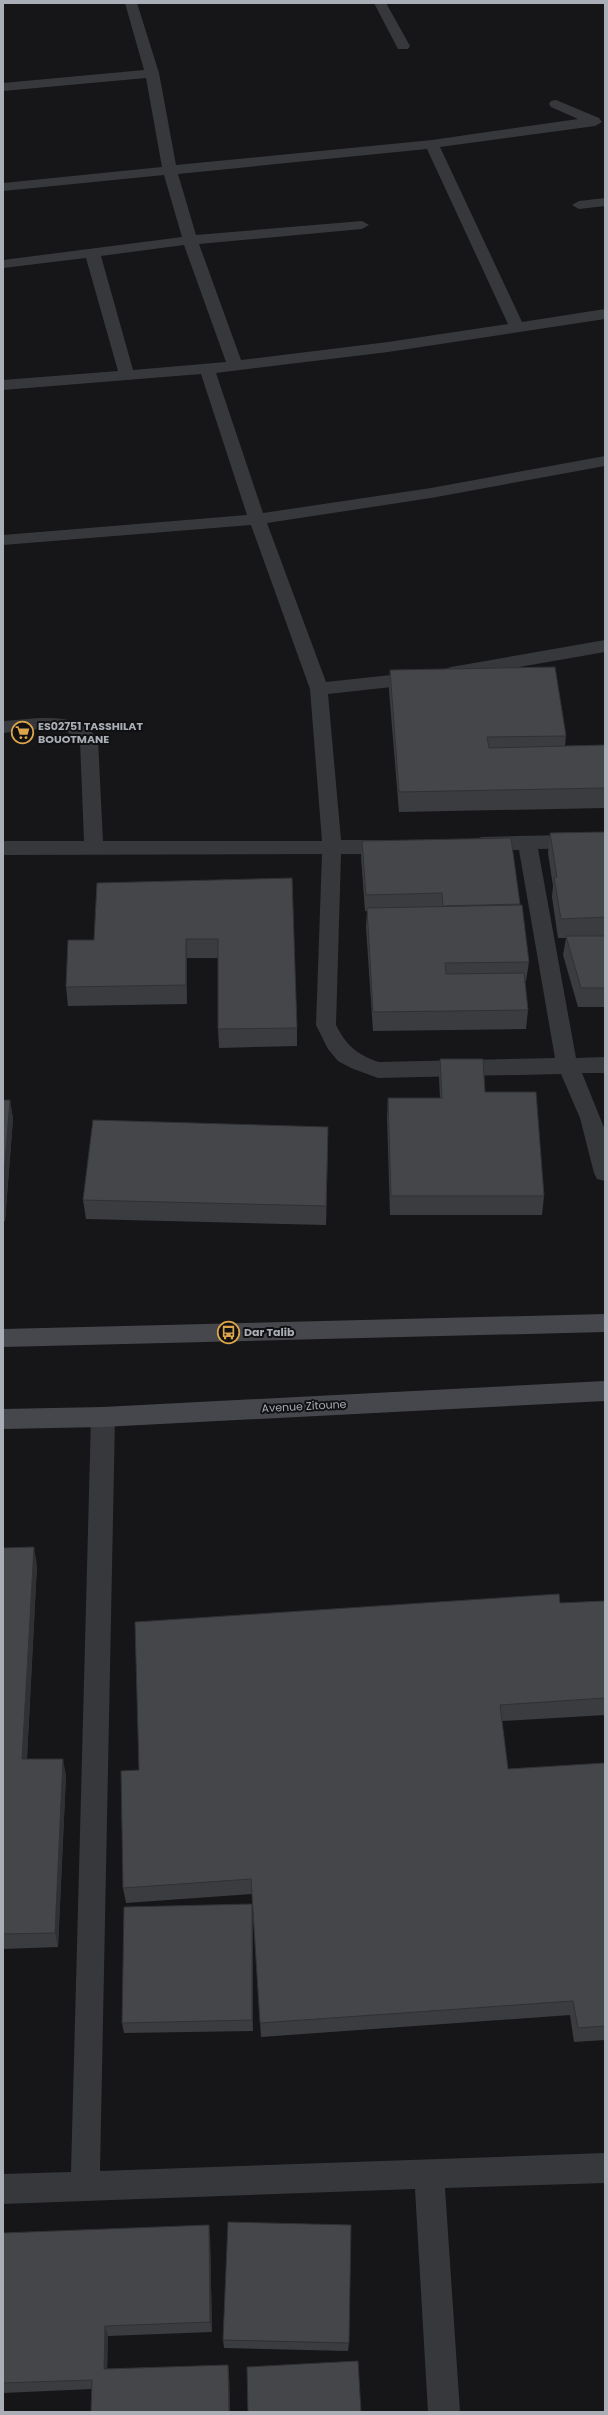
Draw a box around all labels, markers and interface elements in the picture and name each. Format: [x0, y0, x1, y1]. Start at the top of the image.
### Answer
place label: ES02751 TASSHILAT BOUOTMANE [38, 718, 143, 747]
supermarket icon: ES02751 TASSHILAT BOUOTMANE [9, 719, 35, 745]
bus stop icon: Dar Talib [215, 1319, 241, 1345]
place label: Dar Talib [244, 1324, 295, 1340]
street label: Avenue Zitoune [261, 1396, 347, 1416]

